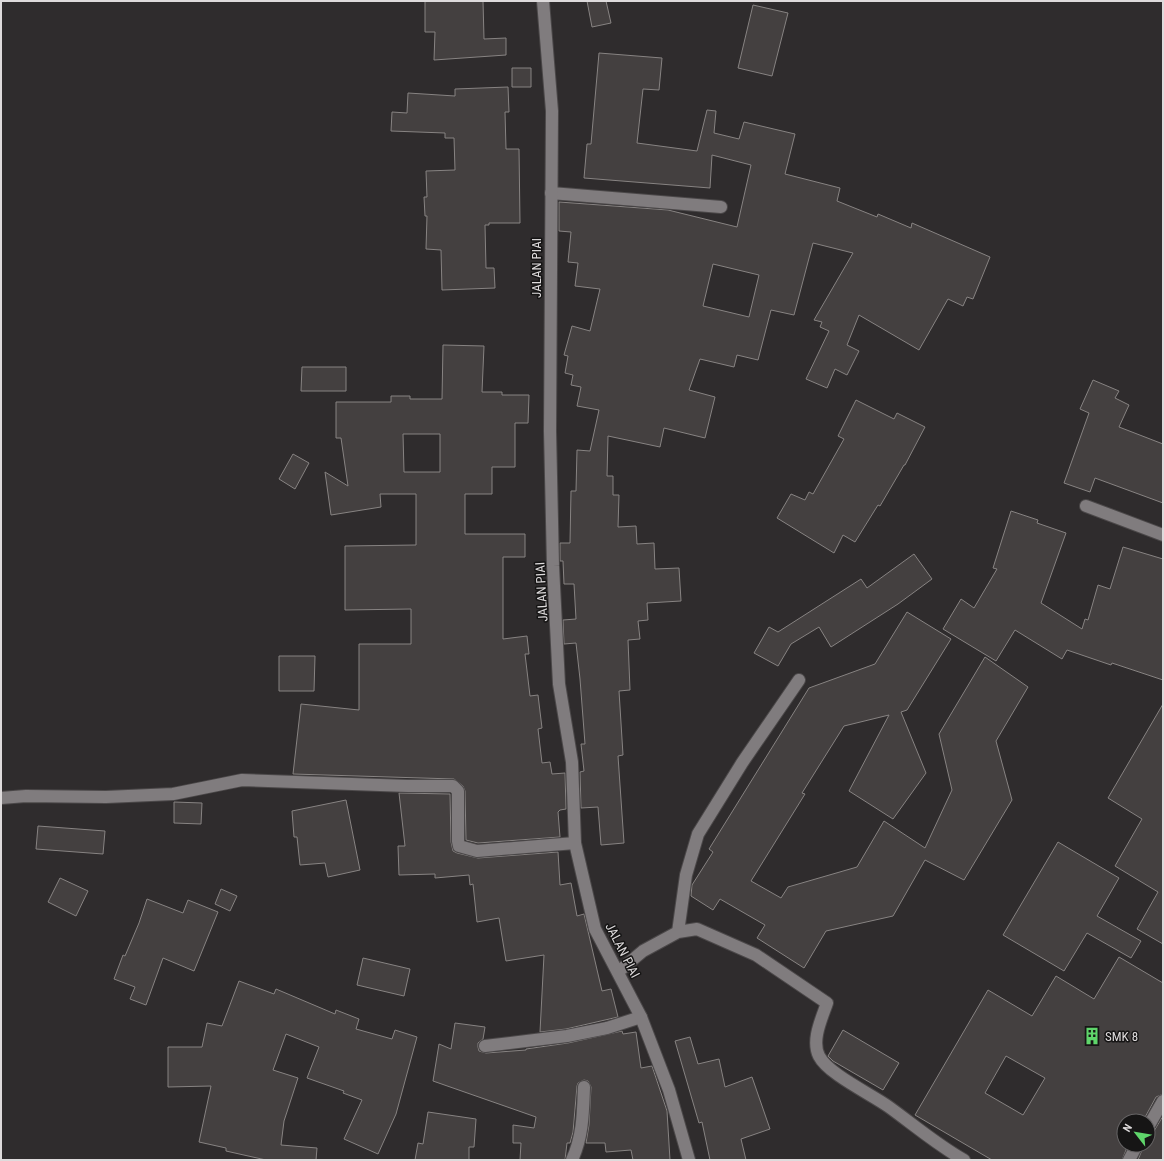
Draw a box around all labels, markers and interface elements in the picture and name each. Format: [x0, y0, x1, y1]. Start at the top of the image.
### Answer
street label: JALAN PIAI [529, 238, 544, 298]
street label: JALAN PIAI [532, 562, 551, 622]
street label: JALAN PIAI [602, 920, 643, 980]
building icon: SMK 8 [1082, 1026, 1102, 1046]
place label: SMK 8 [1105, 1029, 1138, 1044]
north arrow [1116, 1113, 1156, 1153]
text: N [1121, 1122, 1135, 1134]

